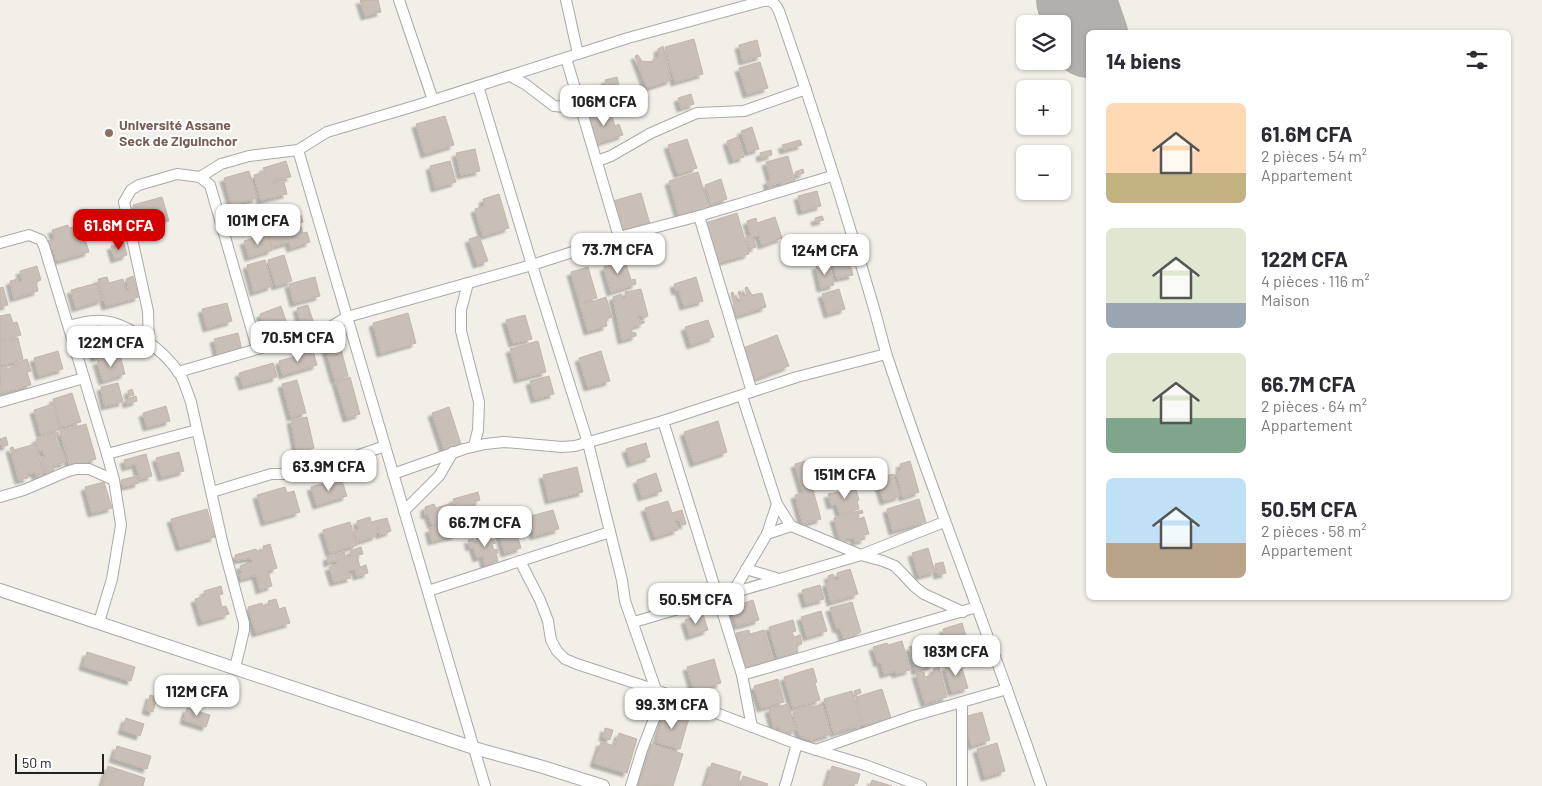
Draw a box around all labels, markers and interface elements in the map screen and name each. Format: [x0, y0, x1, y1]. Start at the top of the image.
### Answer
map controls [1016, 15, 1071, 200]
button: layers [1016, 15, 1071, 70]
icon: filters [1463, 46, 1491, 74]
text: 14 biens [1106, 48, 1181, 73]
button: + [1016, 80, 1071, 135]
pin: 106M CFA [552, 84, 656, 127]
text: 106M CFA [571, 91, 637, 110]
place label: Université Assane Seck de Ziguinchor [119, 116, 238, 149]
text: 61.6M CFA [1261, 121, 1353, 146]
icon: home [1146, 123, 1206, 183]
marker: Université Assane Seck de Ziguinchor [103, 127, 115, 139]
button: − [1016, 145, 1071, 200]
text: 2 pièces · 54 m² [1261, 146, 1367, 165]
text: Appartement [1261, 165, 1353, 184]
pin: 101M CFA [206, 204, 310, 246]
pin: 61.6M CFA [62, 208, 176, 251]
text: 101M CFA [226, 210, 290, 229]
text: 61.6M CFA [84, 215, 154, 234]
pin: 73.7M CFA [561, 232, 675, 275]
pin: 124M CFA [773, 234, 877, 276]
text: 73.7M CFA [582, 239, 654, 258]
text: 124M CFA [791, 240, 859, 259]
text: 122M CFA [1261, 246, 1348, 271]
icon: home [1146, 248, 1206, 308]
text: 4 pièces · 116 m² [1261, 271, 1370, 290]
text: Maison [1261, 290, 1310, 309]
pin: 70.5M CFA [241, 320, 355, 363]
pin: 122M CFA [59, 326, 163, 368]
text: 70.5M CFA [262, 327, 334, 346]
text: 122M CFA [78, 332, 144, 351]
text: 66.7M CFA [1261, 371, 1356, 396]
icon: home [1146, 373, 1206, 433]
text: 2 pièces · 64 m² [1261, 396, 1367, 415]
text: Appartement [1261, 415, 1353, 434]
pin: 63.9M CFA [272, 450, 386, 492]
text: 63.9M CFA [293, 456, 365, 475]
pin: 151M CFA [793, 458, 897, 500]
text: 151M CFA [814, 464, 876, 483]
text: 50.5M CFA [1261, 496, 1357, 521]
icon: home [1146, 498, 1206, 558]
pin: 66.7M CFA [428, 506, 542, 548]
text: 66.7M CFA [449, 512, 521, 531]
text: 2 pièces · 58 m² [1261, 521, 1367, 540]
text: Appartement [1261, 540, 1353, 559]
pin: 50.5M CFA [639, 582, 753, 625]
text: 50.5M CFA [659, 589, 733, 608]
pin: 183M CFA [904, 634, 1008, 677]
text: 183M CFA [923, 641, 989, 660]
pin: 112M CFA [145, 674, 249, 717]
text: 112M CFA [165, 681, 229, 700]
pin: 99.3M CFA [615, 688, 729, 730]
text: 99.3M CFA [636, 694, 708, 713]
scale bar [15, 751, 104, 774]
text: 50 m [22, 754, 51, 771]

